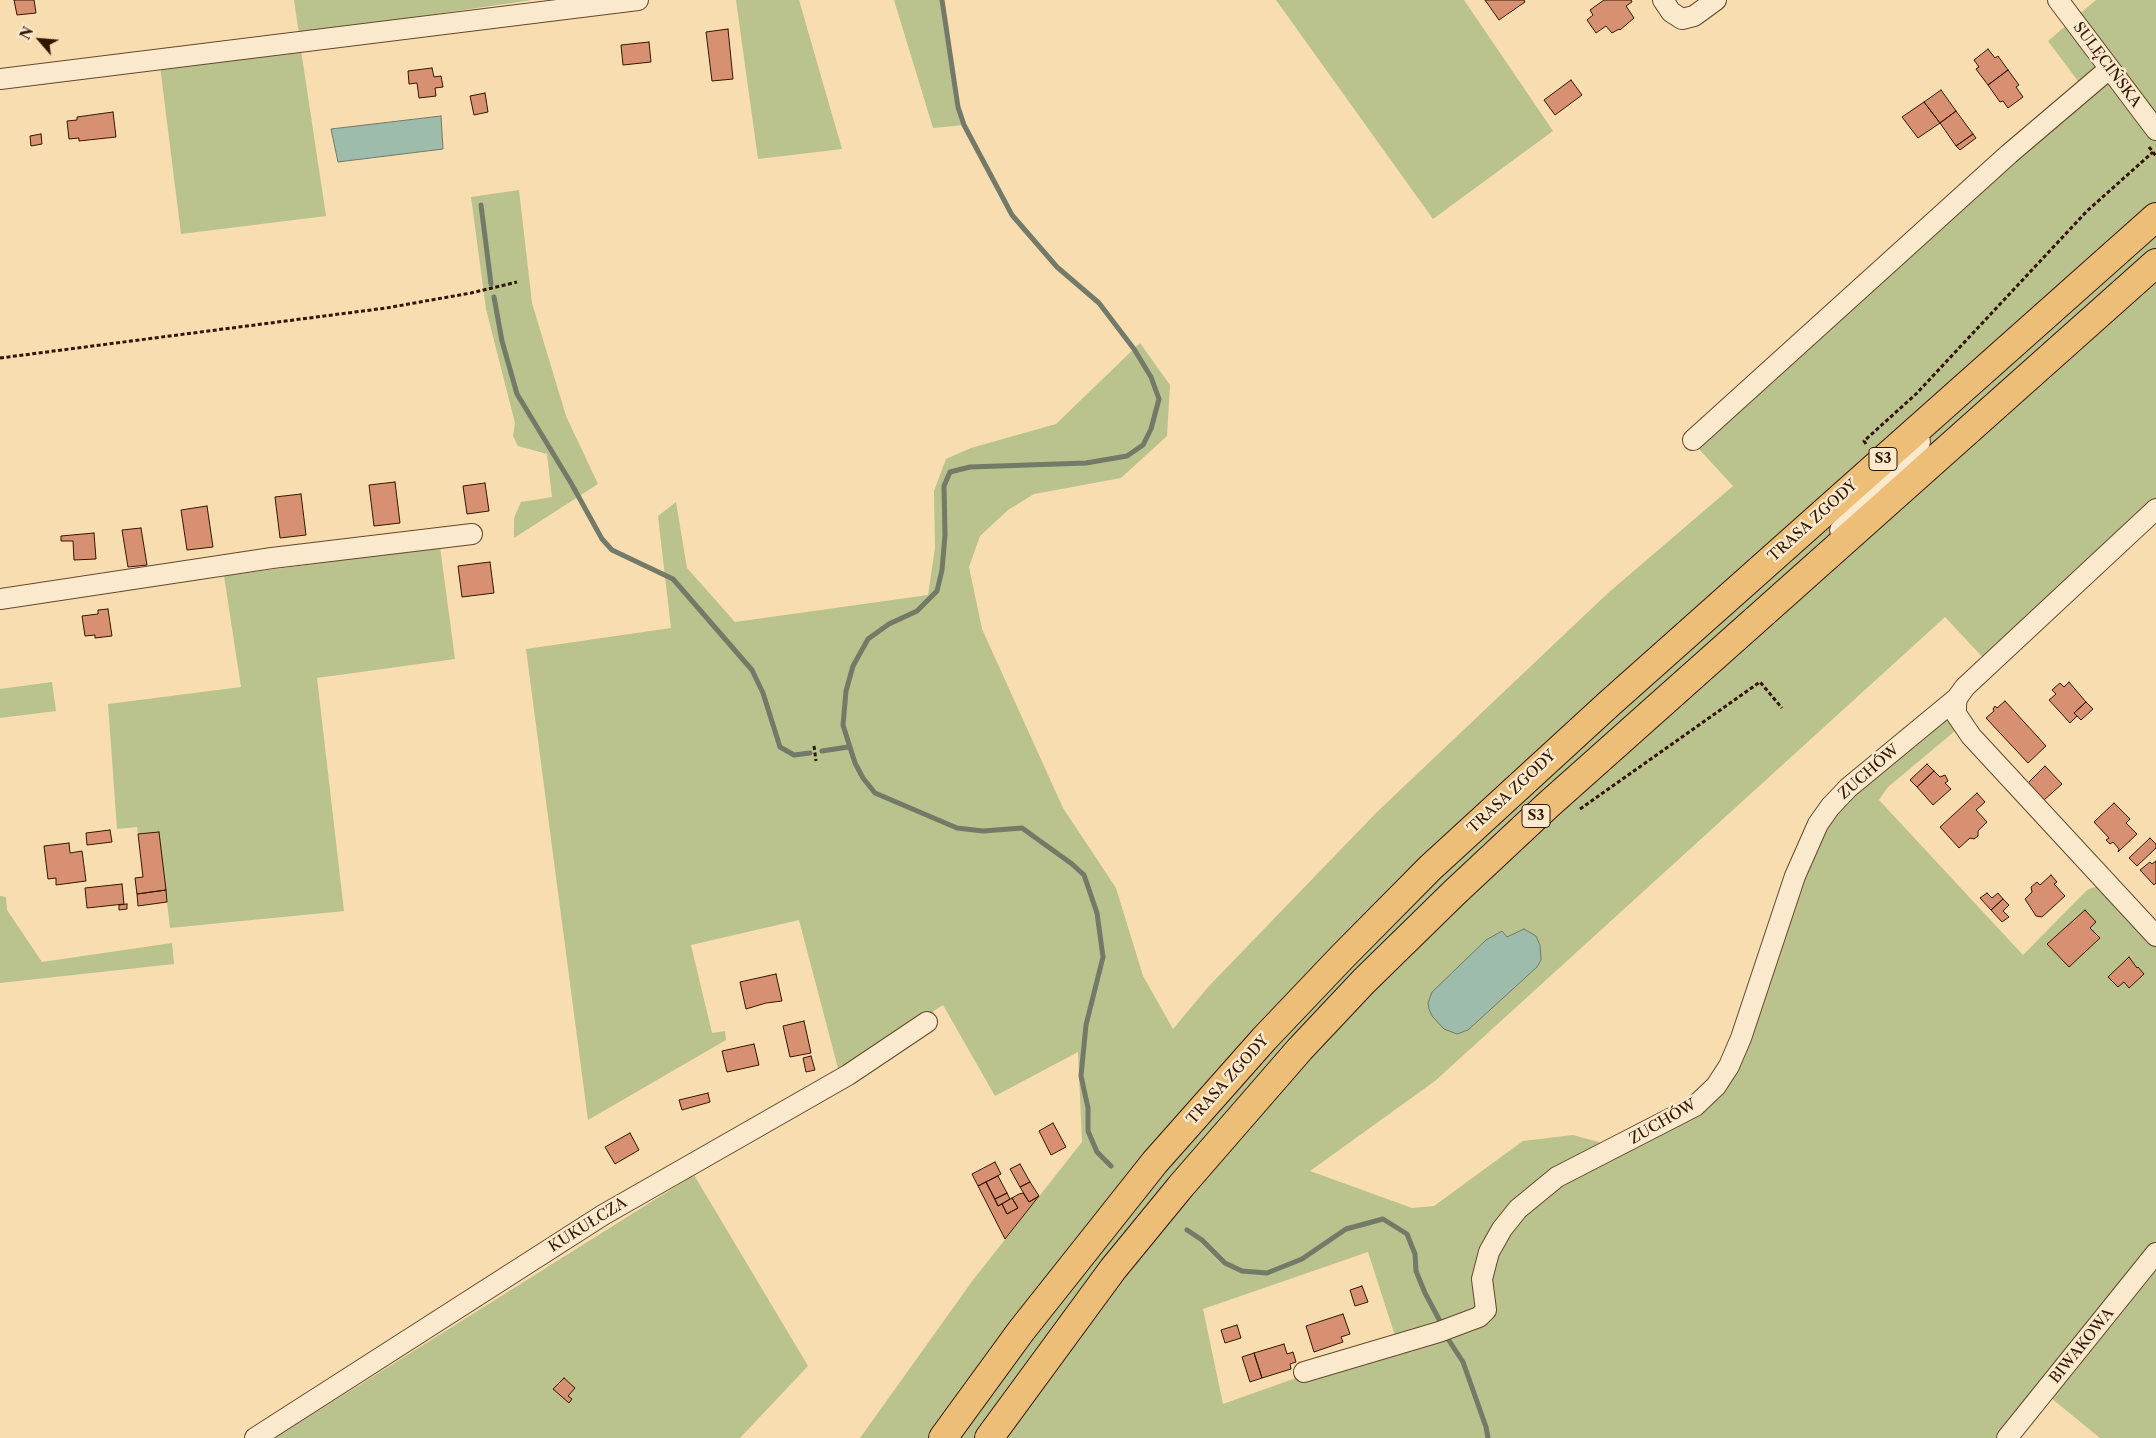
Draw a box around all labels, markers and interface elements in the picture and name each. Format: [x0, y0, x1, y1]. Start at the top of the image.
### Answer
north arrow [15, 15, 65, 65]
street label: SULĘCIŃSKA [2069, 19, 2145, 111]
text: N [16, 24, 37, 43]
road number: S3 [1869, 448, 1897, 470]
street label: TRASA ZGODY [1765, 476, 1861, 566]
street label: ZUCHÓW [1835, 741, 1903, 803]
street label: TRASA ZGODY [1464, 747, 1560, 837]
road number: S3 [1522, 804, 1550, 828]
street label: TRASA ZGODY [1183, 1032, 1273, 1128]
street label: ZUCHÓW [1626, 1096, 1700, 1148]
street label: KUKUŁCZA [546, 1194, 630, 1256]
street label: BIWAKOWA [2046, 1305, 2118, 1387]

